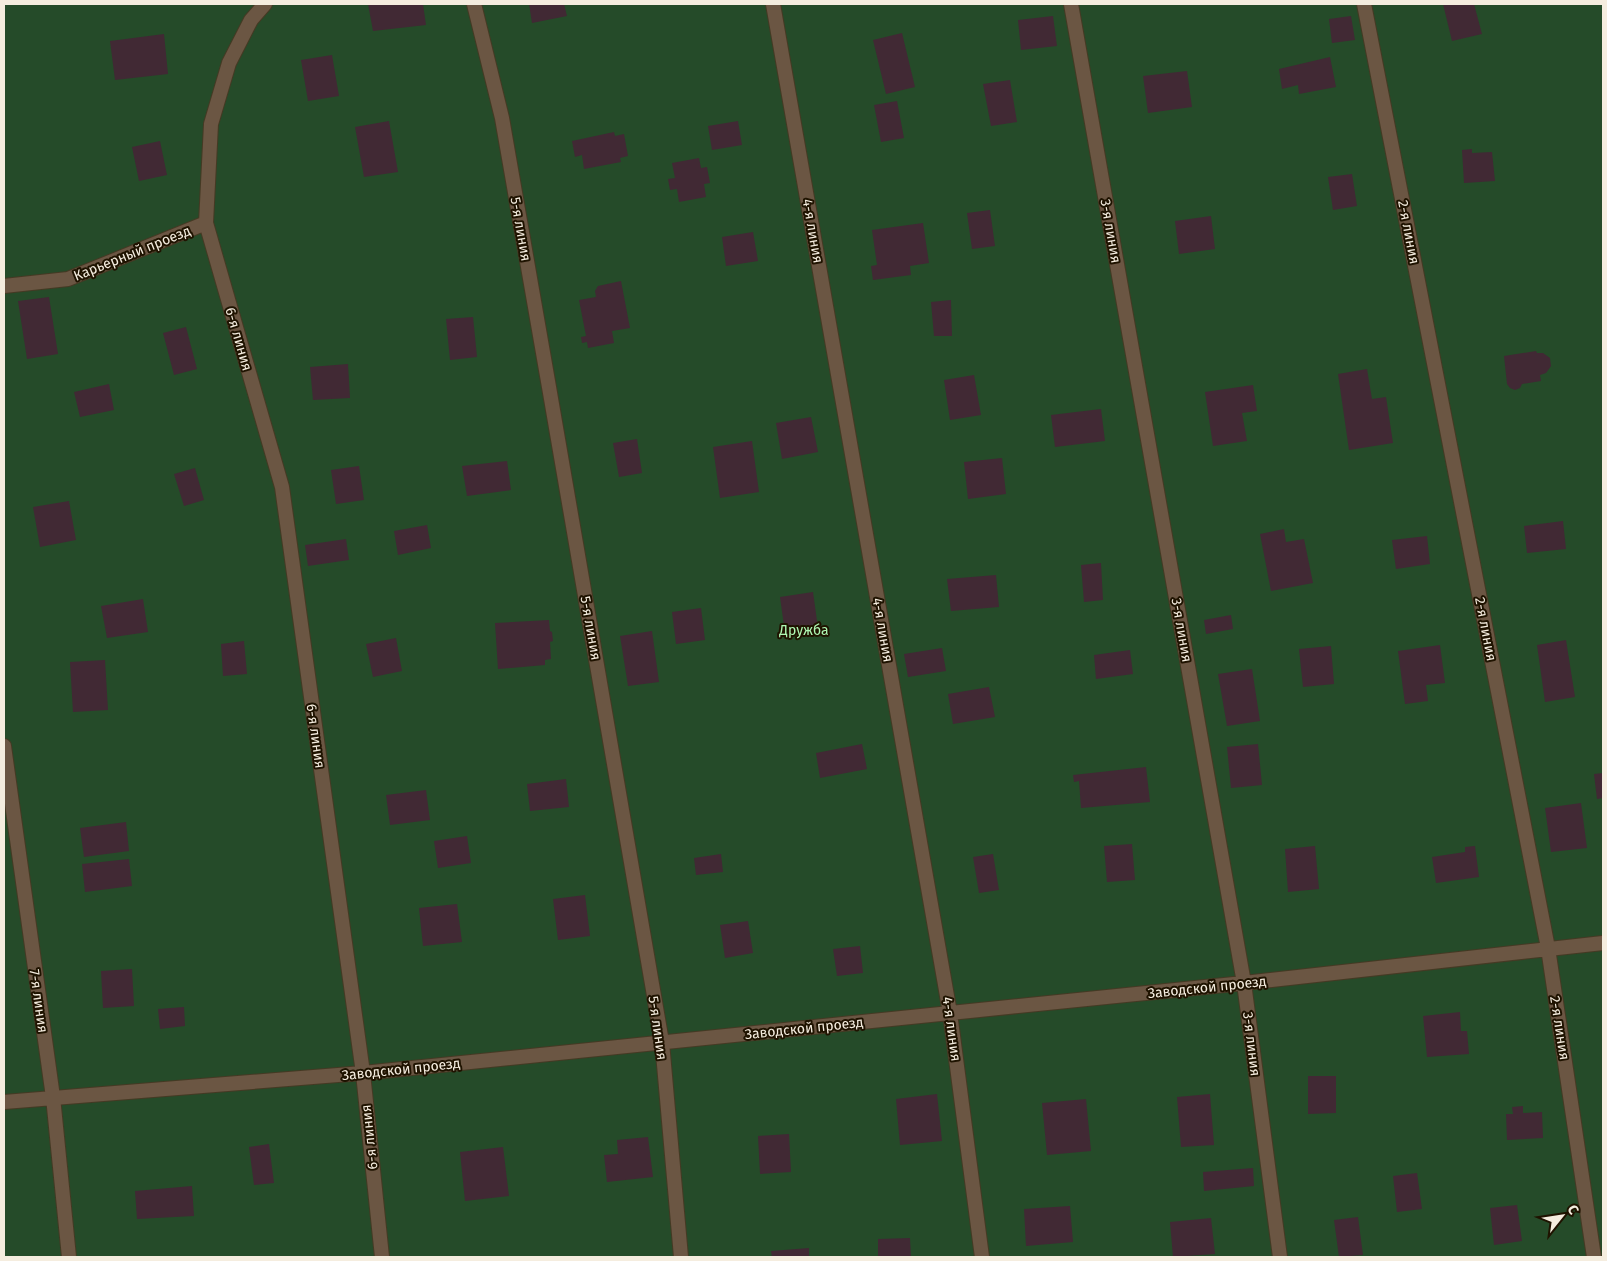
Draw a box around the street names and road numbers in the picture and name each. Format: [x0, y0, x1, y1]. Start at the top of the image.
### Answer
street label: 5-я линия [507, 196, 535, 262]
street label: 4-я линия [798, 198, 827, 265]
street label: 3-я линия [1097, 198, 1124, 264]
street label: 2-я линия [1394, 199, 1423, 265]
street label: Карьерный проезд [71, 222, 193, 285]
street label: 6-я линия [221, 305, 256, 373]
street label: 5-я линия [577, 595, 605, 661]
street label: 2-я линия [1471, 596, 1500, 662]
street label: 4-я линия [868, 597, 897, 664]
street label: 3-я линия [1168, 597, 1195, 663]
street label: 6-я линия [303, 703, 328, 770]
street label: 7-я линия [26, 968, 51, 1034]
street label: Заводской проезд [1147, 973, 1267, 1002]
street label: 5-я линия [645, 995, 670, 1061]
street label: 2-я линия [1546, 995, 1573, 1061]
street label: 4-я линия [939, 996, 964, 1063]
street label: 3-я линия [1239, 1011, 1264, 1077]
street label: Заводской проезд [744, 1014, 864, 1043]
street label: Заводской проезд [341, 1055, 461, 1084]
street label: 6-я линия [358, 1104, 381, 1170]

